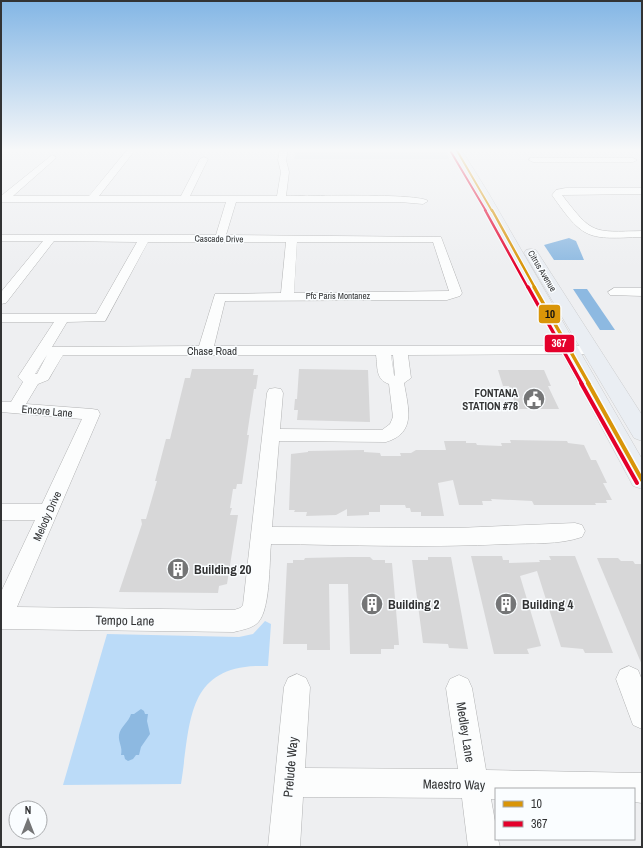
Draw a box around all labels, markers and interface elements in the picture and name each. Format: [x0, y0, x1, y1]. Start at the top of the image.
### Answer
street label: Cascade Drive [194, 233, 244, 245]
street label: Citrus Avenue [525, 248, 559, 294]
street label: Pfc Paris Montanez [306, 290, 371, 302]
line badge: 10 [538, 304, 561, 324]
text: 10 [545, 307, 555, 321]
line badge: 367 [544, 334, 575, 353]
text: 367 [551, 336, 567, 350]
street label: Chase Road [187, 344, 237, 358]
place label: FONTANA STATION #78 [462, 386, 518, 413]
public building icon: FONTANA STATION #78 [521, 386, 547, 412]
street label: Encore Lane [21, 402, 73, 420]
street label: Melody Drive [30, 489, 64, 543]
building icon: Building 20 [165, 556, 191, 582]
place label: Building 20 [194, 561, 252, 578]
building icon: Building 2 [359, 591, 385, 617]
building icon: Building 4 [493, 591, 519, 617]
place label: Building 2 [388, 596, 440, 613]
place label: Building 4 [522, 596, 574, 613]
street label: Tempo Lane [96, 611, 155, 630]
street label: Medley Lane [452, 701, 479, 764]
street label: Prelude Way [279, 735, 302, 798]
street label: Maestro Way [423, 775, 486, 794]
legend [495, 788, 635, 840]
text: 10 [531, 796, 542, 812]
north arrow [8, 800, 48, 840]
text: N [25, 803, 31, 817]
text: 367 [531, 816, 548, 832]

